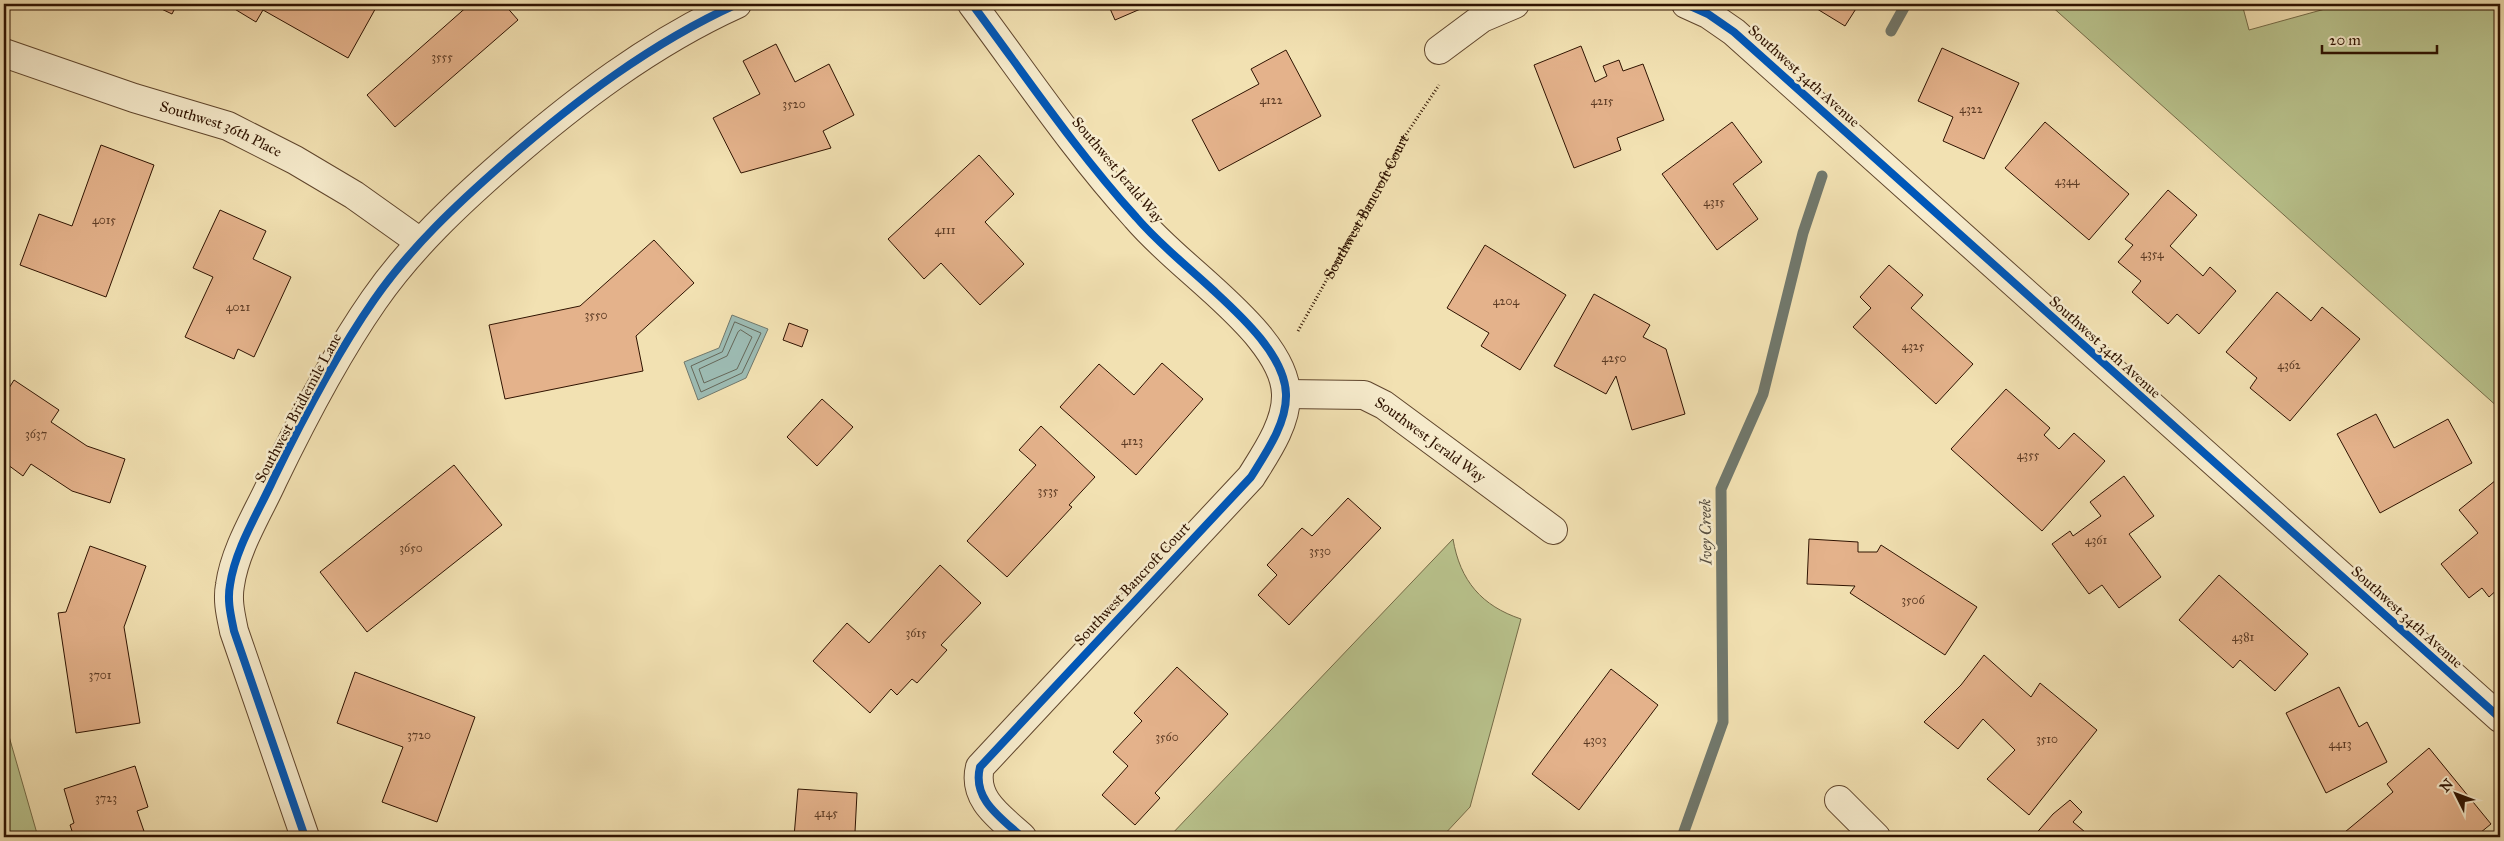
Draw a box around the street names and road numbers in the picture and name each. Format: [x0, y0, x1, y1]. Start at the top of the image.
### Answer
street label: Southwest 34th Avenue [1744, 21, 1864, 131]
street label: Southwest 36th Place [158, 97, 285, 161]
street label: Southwest Jerald Way [1068, 113, 1168, 228]
street label: Southwest Bancroft Court [1320, 130, 1413, 282]
street label: Southwest 34th Avenue [2045, 292, 2165, 402]
street label: Southwest Bridlemile Lane [251, 330, 345, 486]
street label: Southwest Jerald Way [1372, 393, 1490, 487]
street label: Southwest Bancroft Court [1070, 518, 1194, 649]
street label: Southwest 34th Avenue [2347, 562, 2467, 672]

